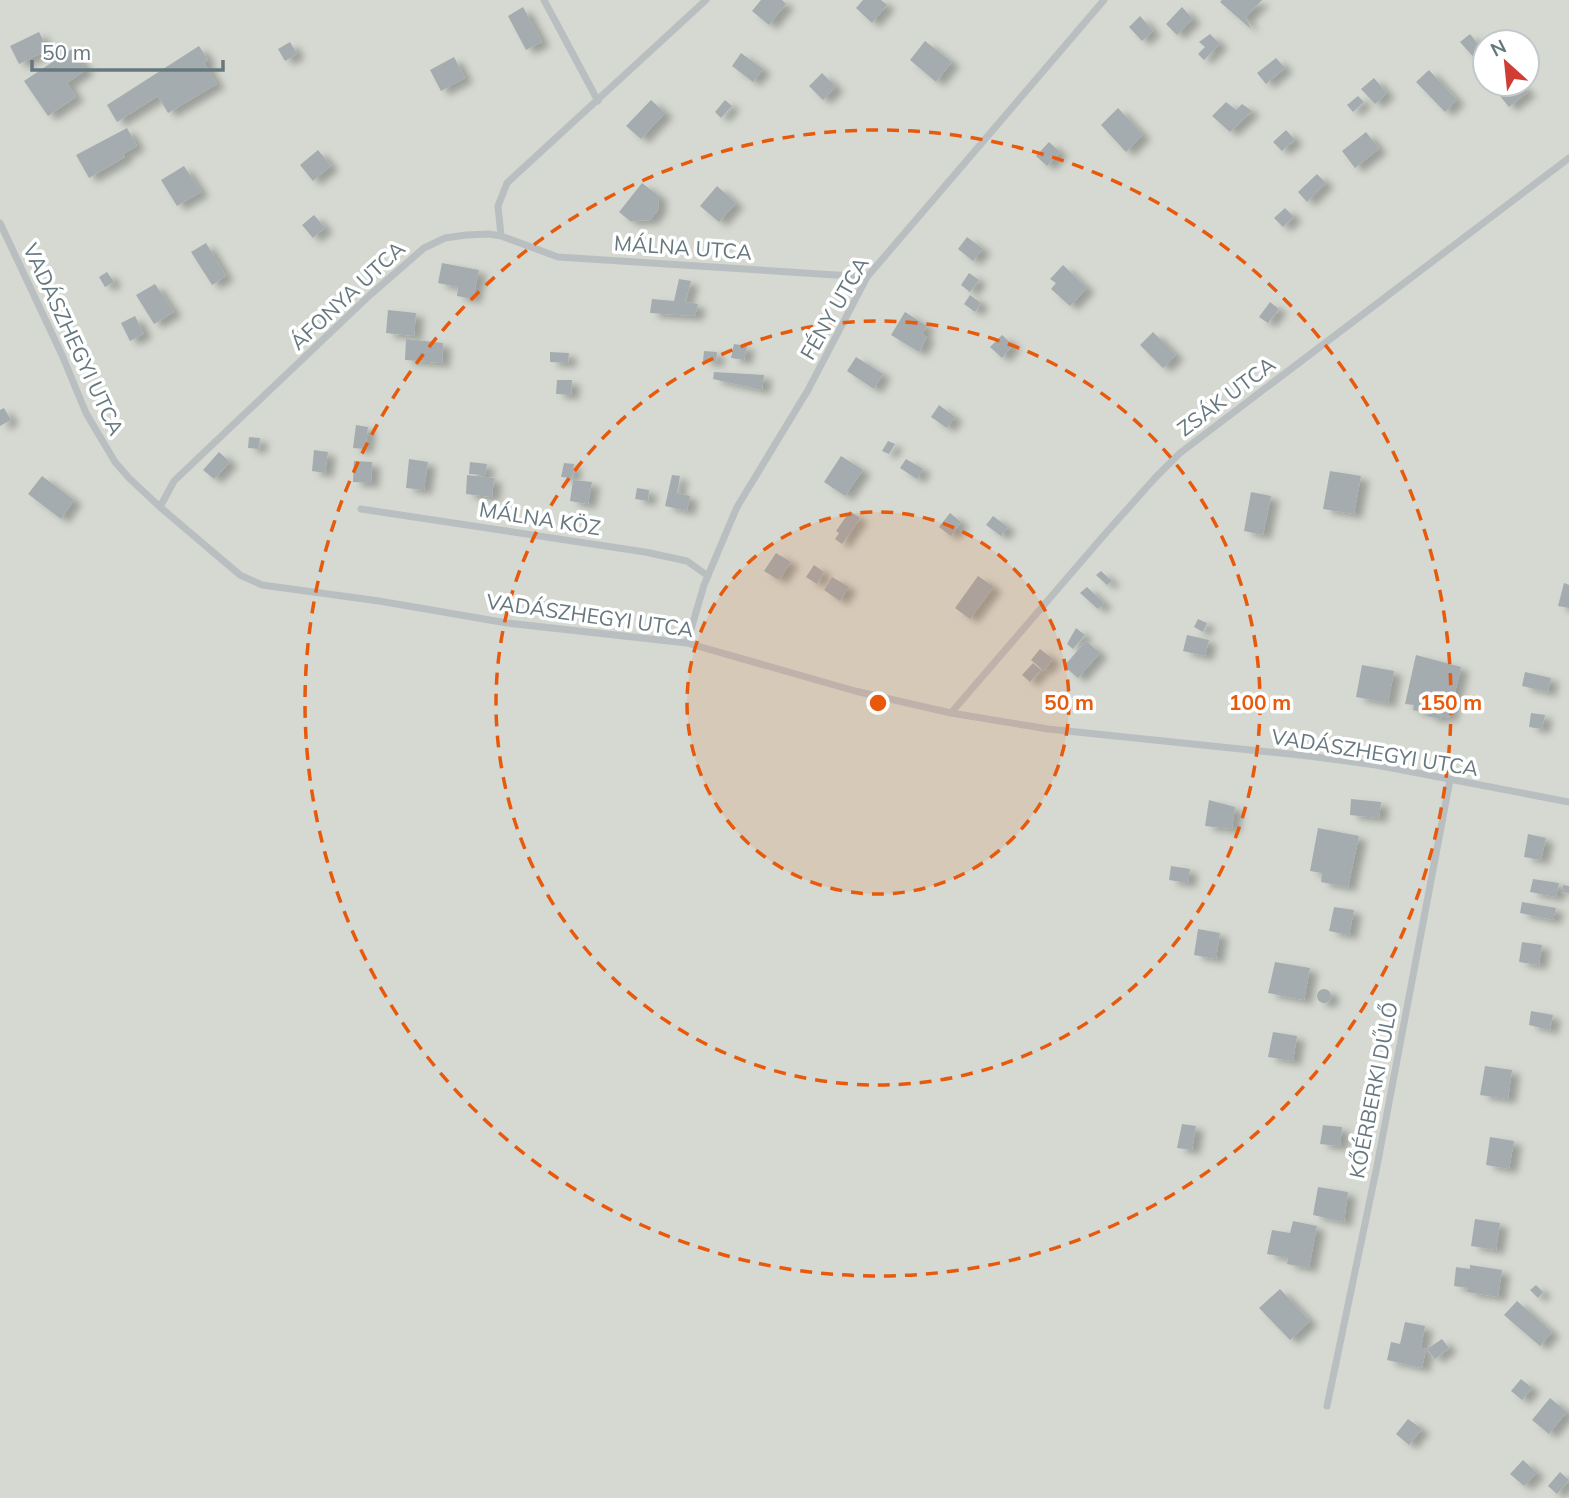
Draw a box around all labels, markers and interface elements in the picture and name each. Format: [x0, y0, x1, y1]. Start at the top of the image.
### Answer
scale bar [32, 28, 222, 72]
north arrow [1471, 28, 1541, 98]
text: N [1486, 34, 1510, 62]
text: 50 m [42, 39, 91, 65]
street label: MÁLNA UTCA [613, 229, 753, 265]
street label: ÁFONYA UTCA [284, 235, 410, 355]
street label: VADÁSZHEGYI UTCA [18, 239, 130, 440]
street label: FÉNY UTCA [794, 251, 874, 364]
street label: ZSÁK UTCA [1172, 350, 1281, 441]
street label: MÁLNA KÖZ [477, 496, 603, 540]
street label: VADÁSZHEGYI UTCA [485, 588, 696, 642]
text: 50 m [1044, 689, 1094, 715]
text: 100 m [1229, 689, 1291, 715]
text: 150 m [1420, 689, 1482, 715]
centre of rings [866, 691, 890, 715]
street label: VADÁSZHEGYI UTCA [1270, 723, 1481, 781]
street label: KŐÉRBERKI DŰLŐ [1343, 1000, 1403, 1180]

